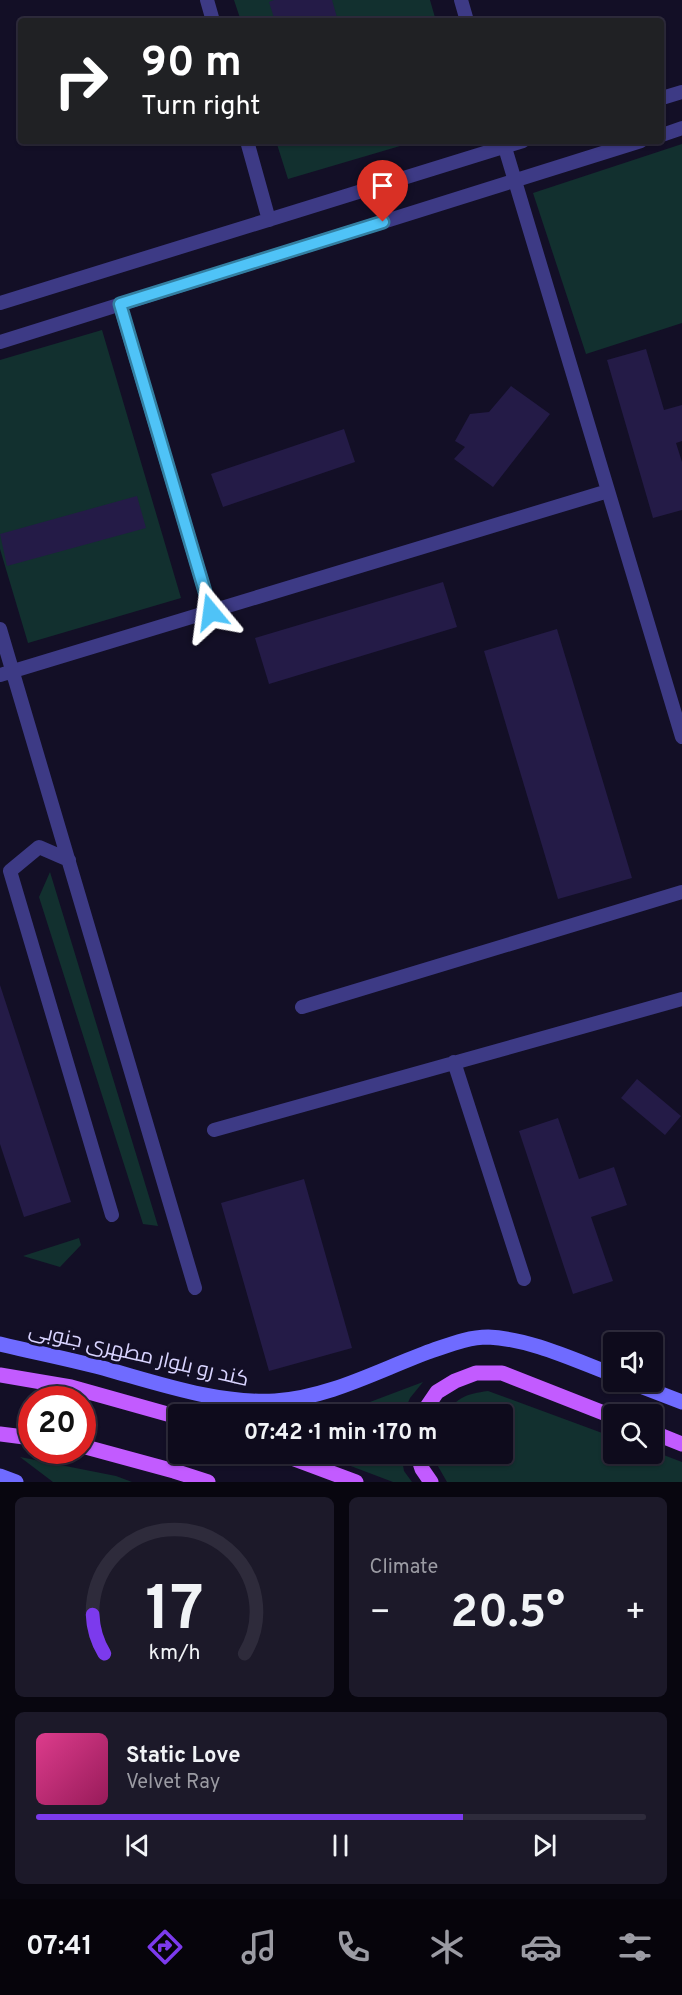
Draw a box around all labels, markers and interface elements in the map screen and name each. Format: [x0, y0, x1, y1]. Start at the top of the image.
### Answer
text: 90 m [141, 38, 242, 91]
icon: right [42, 42, 120, 120]
text: Turn right [141, 90, 260, 124]
pin [357, 160, 408, 222]
icon: arrive [366, 169, 399, 202]
position arrow [179, 580, 243, 644]
street label: کند رو بلوار مطهری جنوبی [26, 1317, 251, 1394]
map controls [603, 1332, 663, 1464]
button: sound [603, 1332, 663, 1392]
speed limit sign: 20 [18, 1386, 96, 1464]
button: search [603, 1404, 663, 1464]
text: 07:42 · 1 min · 170 m [244, 1420, 437, 1447]
text: Climate [370, 1555, 438, 1581]
text: 17 [145, 1573, 203, 1652]
text: 20.5° [451, 1586, 565, 1643]
text: − [370, 1593, 391, 1635]
text: + [625, 1593, 646, 1635]
text: km/h [148, 1640, 200, 1667]
text: Static Love [126, 1743, 240, 1770]
text: Velvet Ray [126, 1770, 220, 1796]
icon: previous [121, 1829, 154, 1862]
icon: pause [324, 1829, 357, 1862]
icon: next [528, 1829, 561, 1862]
icon: directions [144, 1926, 186, 1968]
icon: music [238, 1926, 280, 1968]
icon: phone [332, 1926, 374, 1968]
icon: climate [426, 1926, 468, 1968]
icon: car [520, 1926, 562, 1968]
icon: filters [614, 1926, 656, 1968]
text: 07:41 [26, 1930, 92, 1964]

